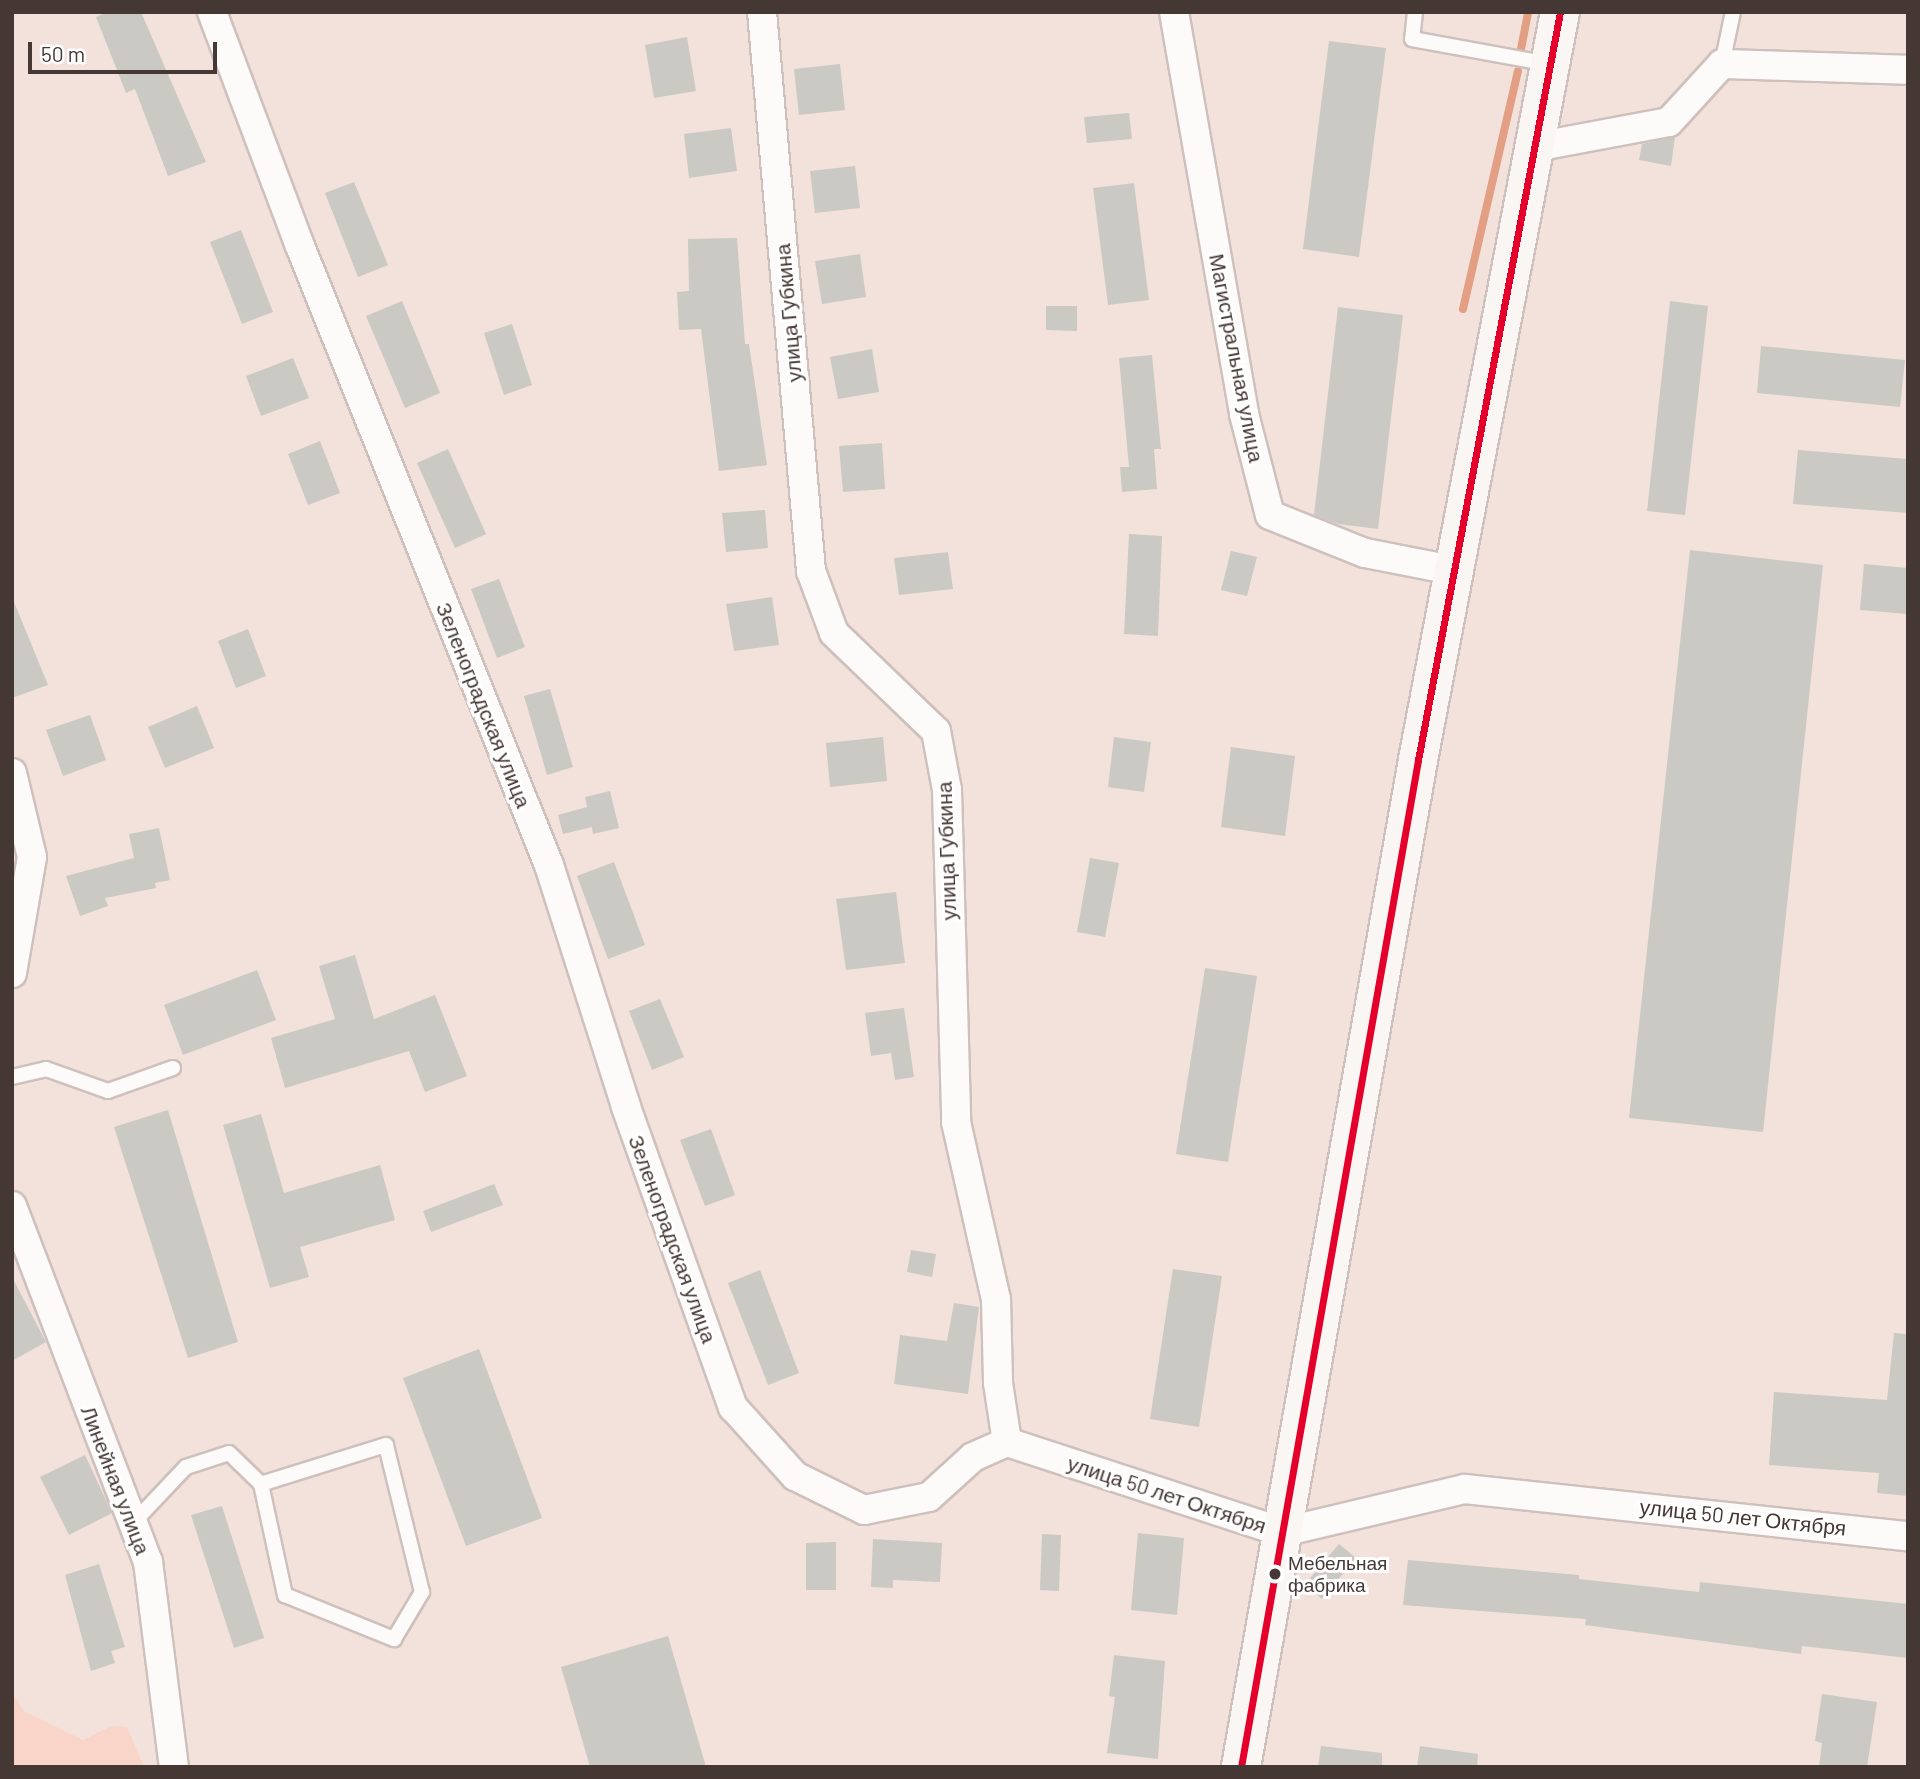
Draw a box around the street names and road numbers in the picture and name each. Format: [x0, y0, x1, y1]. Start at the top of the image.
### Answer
street label: улица Губкина [769, 243, 807, 383]
street label: Магистральная улица [1204, 252, 1270, 464]
street label: Зеленоградская улица [431, 599, 537, 811]
street label: улица Губкина [931, 781, 961, 921]
street label: Зеленоградская улица [624, 1132, 722, 1346]
street label: Линейная улица [76, 1402, 156, 1558]
street label: улица 50 лет Октября [1064, 1450, 1270, 1538]
street label: улица 50 лет Октября [1639, 1494, 1847, 1540]

